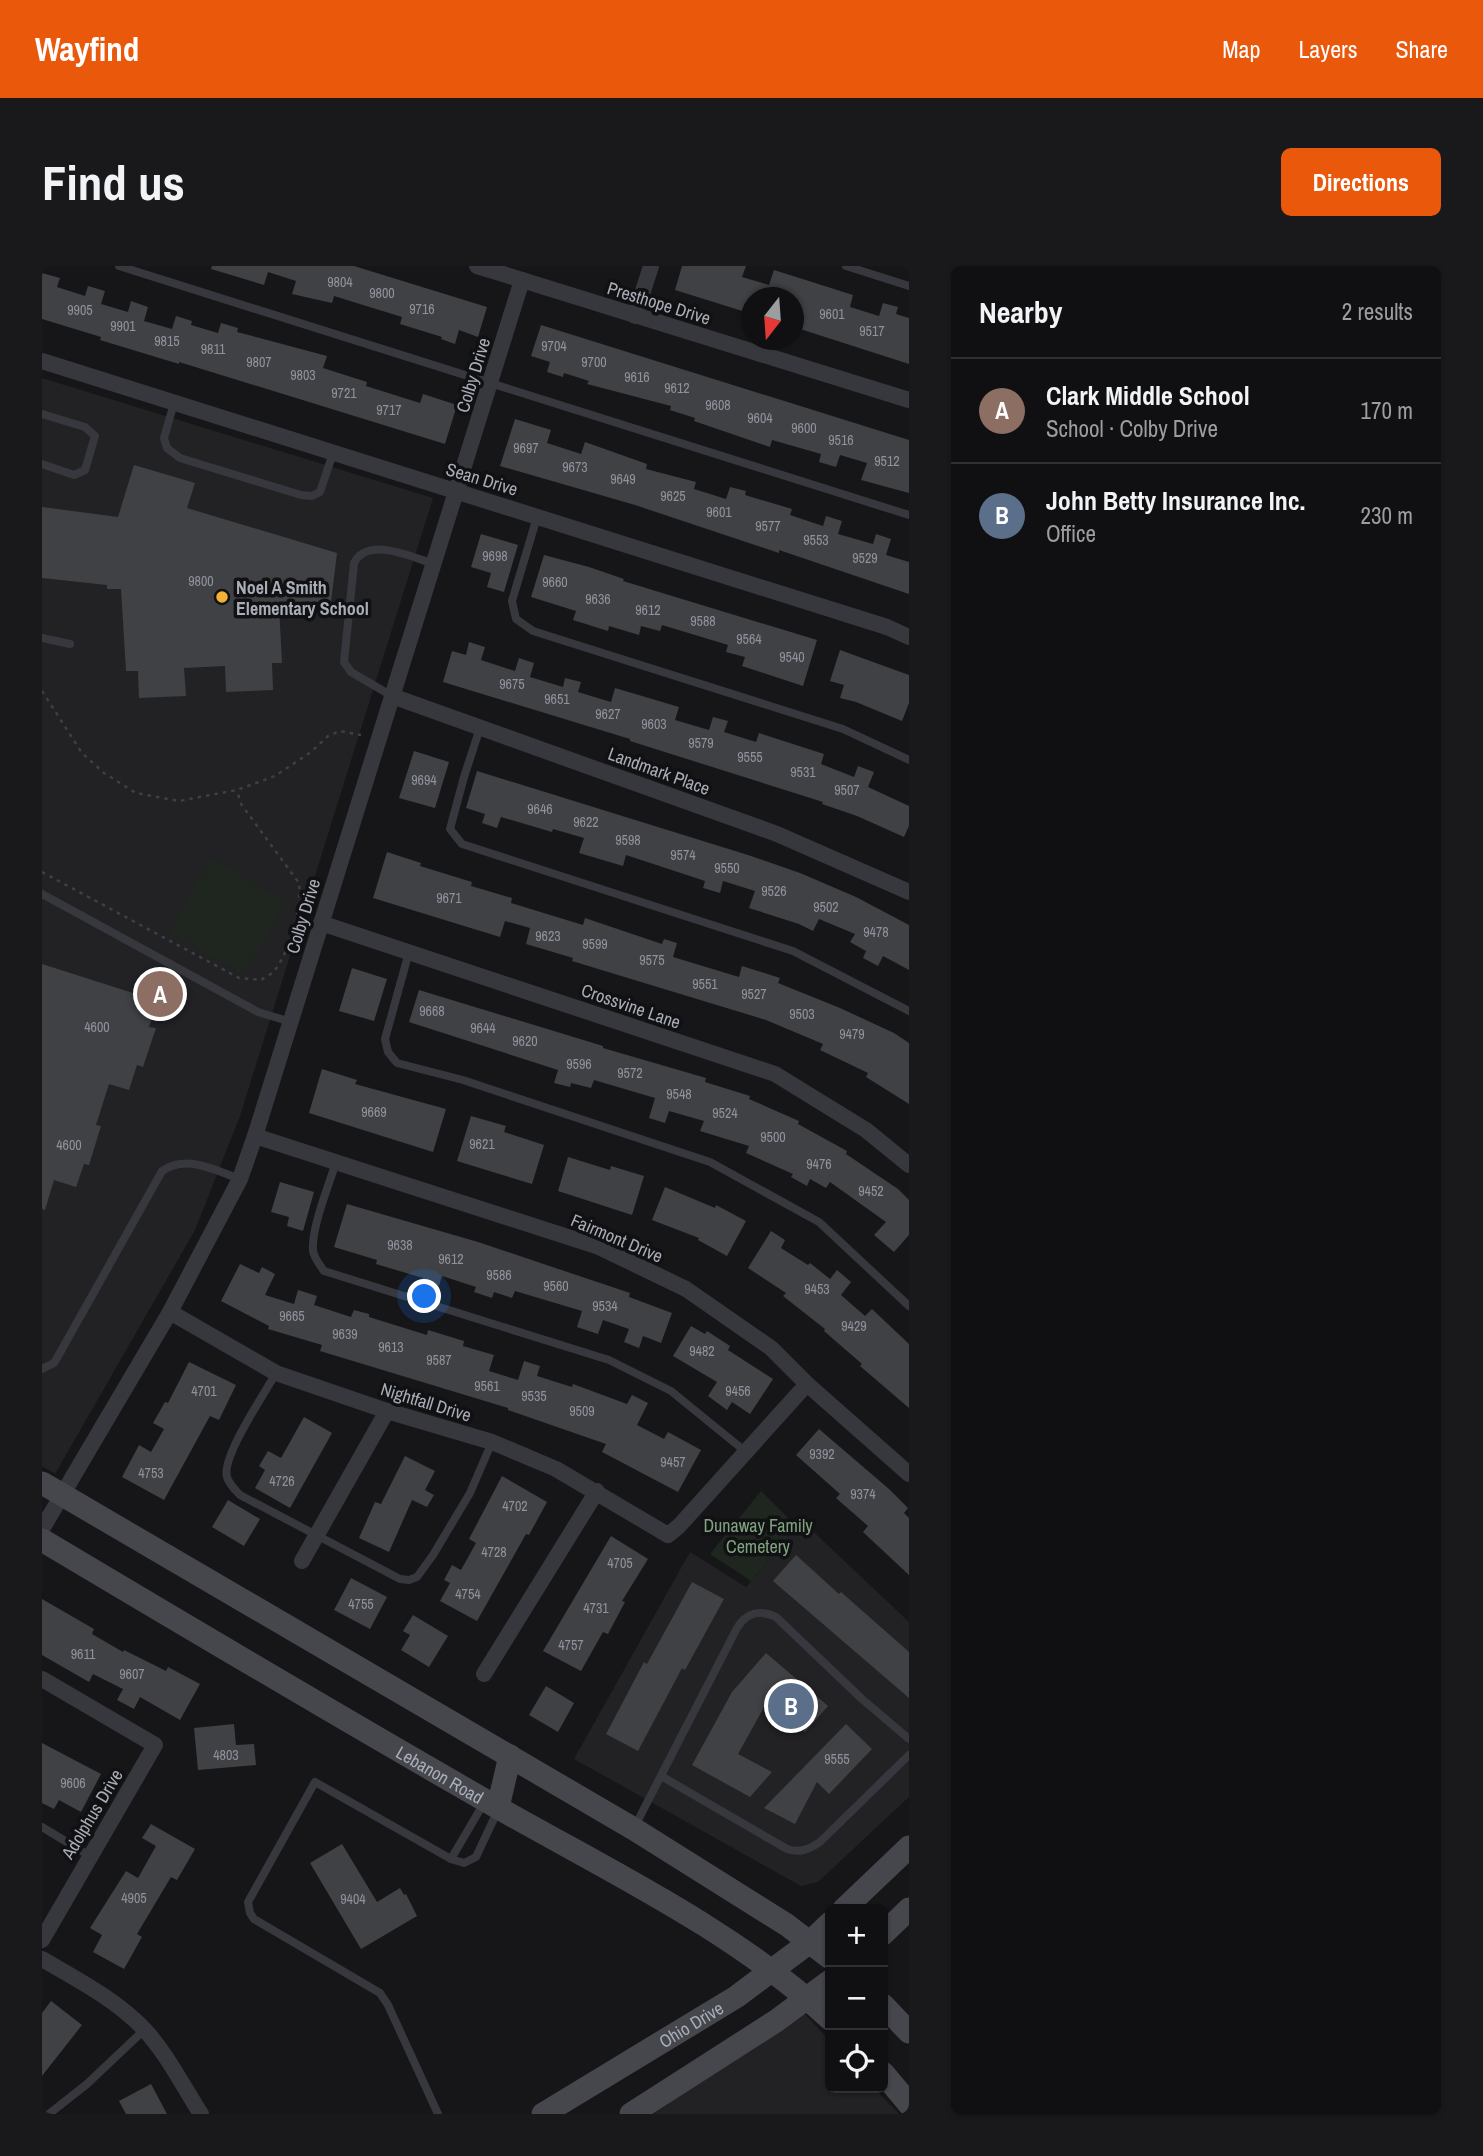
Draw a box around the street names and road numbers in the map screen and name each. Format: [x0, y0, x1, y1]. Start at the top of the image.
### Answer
street label: Presthope Drive [604, 275, 714, 331]
street label: Colby Drive [450, 334, 496, 416]
street label: Sean Drive [443, 456, 521, 502]
street label: Landmark Place [605, 741, 713, 801]
street label: Colby Drive [280, 875, 326, 957]
street label: Crossvine Lane [578, 977, 684, 1035]
street label: Fairmont Drive [567, 1207, 667, 1269]
street label: Nightfall Drive [378, 1376, 474, 1428]
street label: Lebanon Road [392, 1739, 488, 1809]
street label: Adolphus Drive [55, 1764, 129, 1865]
street label: Ohio Drive [654, 1995, 728, 2054]

